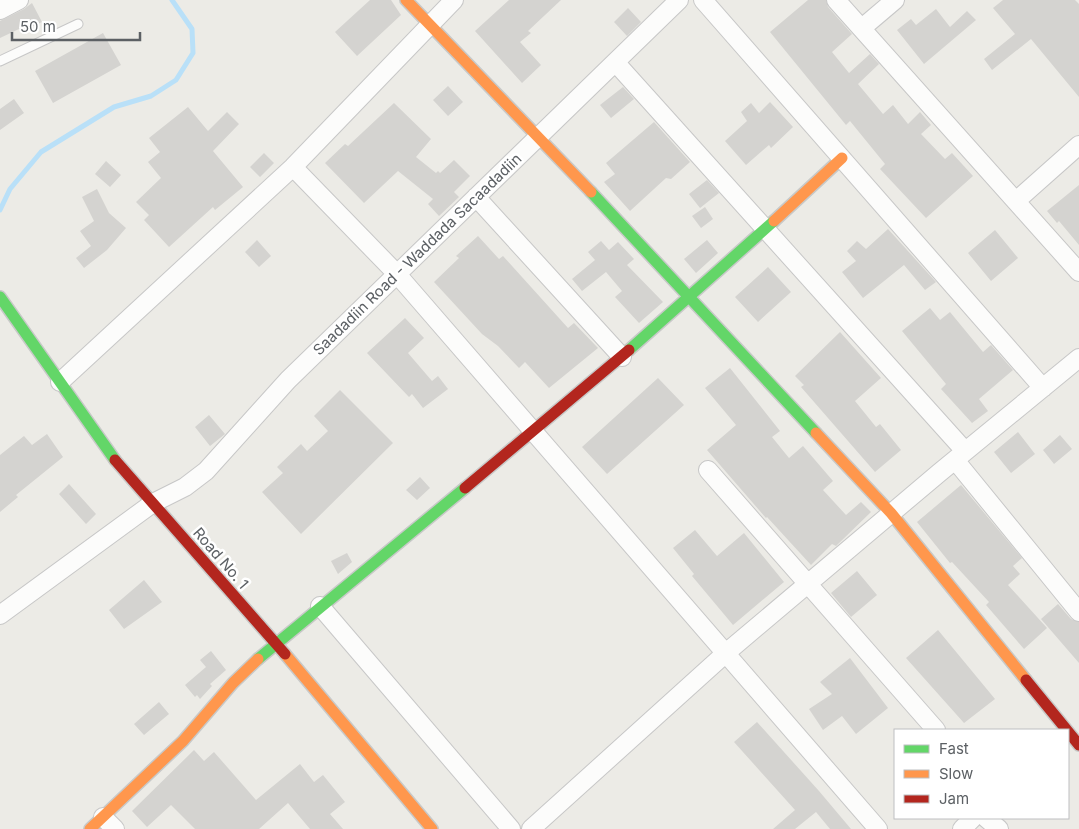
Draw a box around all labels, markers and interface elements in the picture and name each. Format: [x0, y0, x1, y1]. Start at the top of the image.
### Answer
scale bar [12, 10, 140, 42]
text: 50 m [20, 17, 56, 36]
street label: Saadadiin Road - Waddada Sacaadadiin [309, 149, 525, 359]
street label: Road No. 1 [189, 523, 253, 593]
legend [894, 729, 1069, 819]
text: Fast [939, 739, 969, 758]
text: Slow [939, 764, 973, 783]
text: Jam [939, 789, 969, 808]

